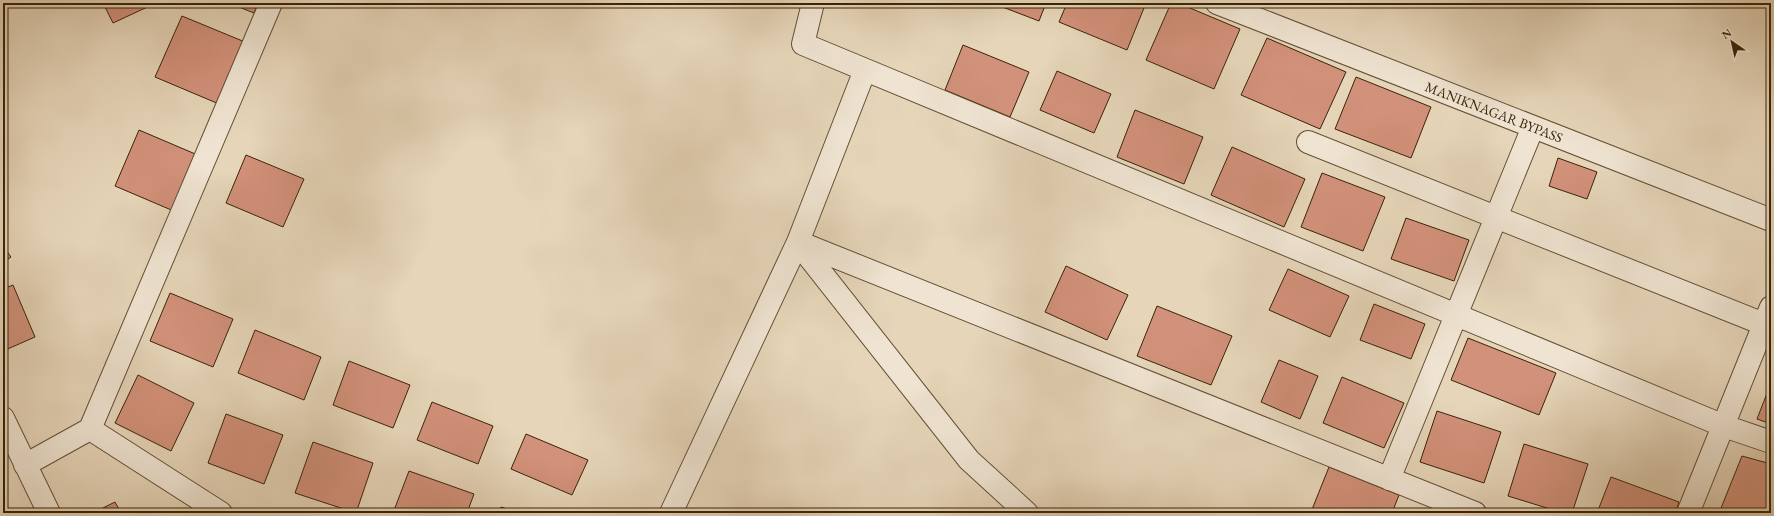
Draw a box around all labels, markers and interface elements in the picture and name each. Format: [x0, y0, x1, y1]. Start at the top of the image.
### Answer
north arrow [1712, 22, 1752, 62]
text: N [1719, 25, 1734, 42]
street label: MANIKNAGAR BYPASS [1423, 77, 1565, 147]

